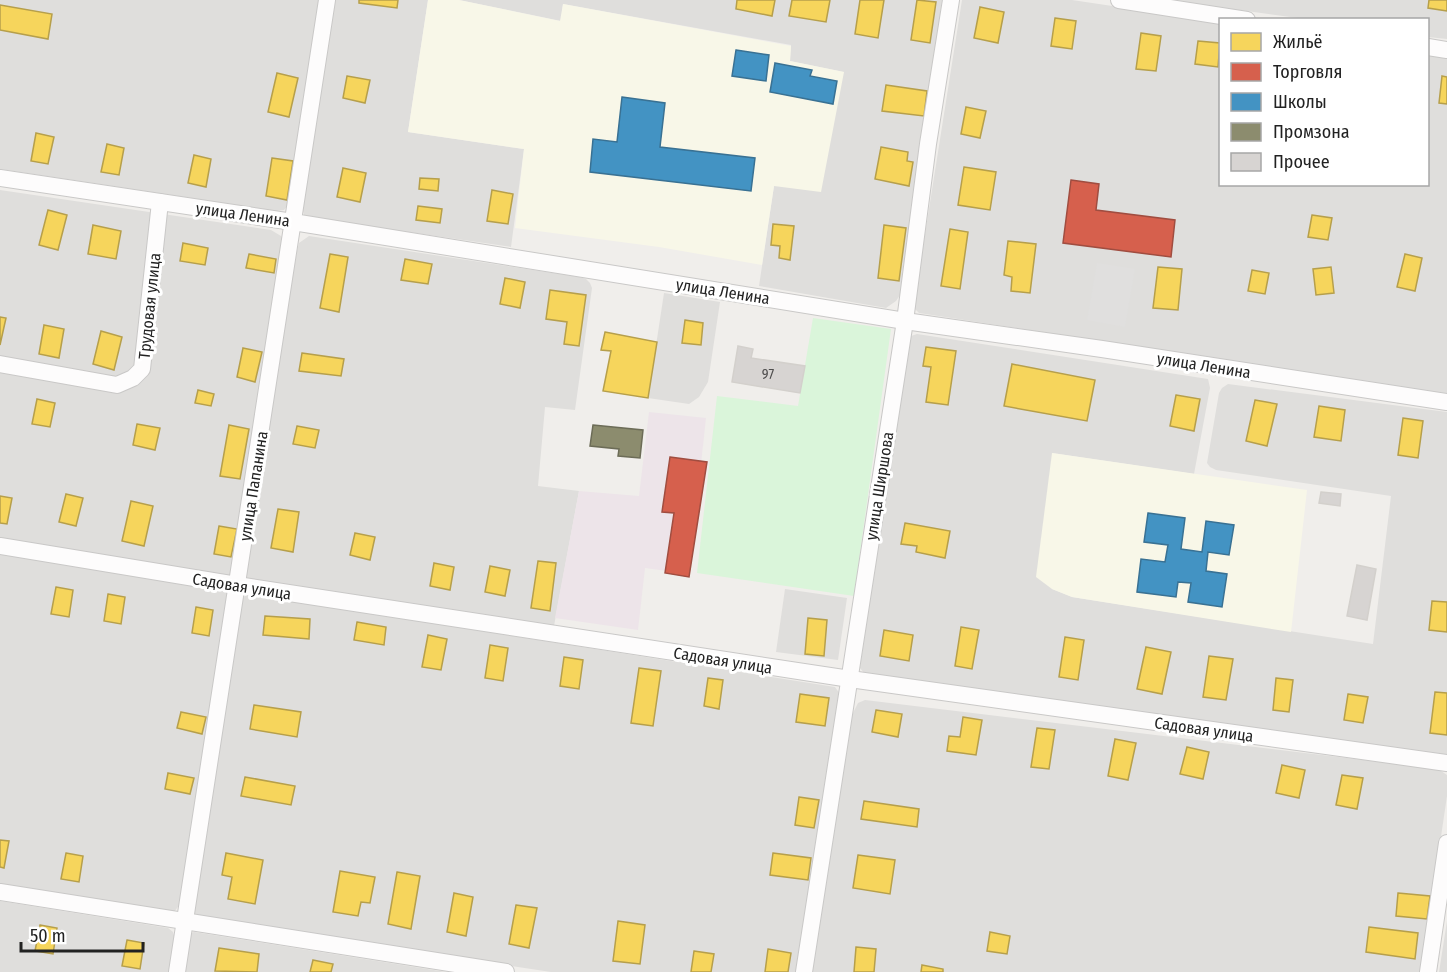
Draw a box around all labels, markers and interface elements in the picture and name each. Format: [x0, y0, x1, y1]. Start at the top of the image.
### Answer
legend [1219, 18, 1429, 186]
text: Жильё [1273, 31, 1323, 53]
text: Торговля [1273, 61, 1342, 83]
text: Школы [1273, 91, 1327, 113]
text: Промзона [1273, 121, 1350, 143]
text: Прочее [1273, 151, 1330, 173]
street label: улица Ленина [195, 199, 291, 231]
street label: Трудовая улица [134, 252, 165, 360]
street label: улица Ленина [675, 275, 771, 308]
street label: улица Ленина [1156, 349, 1252, 382]
house number: 97 [762, 366, 774, 383]
street label: улица Папанина [235, 430, 272, 542]
street label: улица Ширшова [862, 430, 897, 542]
street label: Садовая улица [191, 569, 293, 604]
street label: Садовая улица [672, 643, 774, 678]
street label: Садовая улица [1153, 713, 1255, 746]
scale bar [21, 915, 142, 953]
text: 50 m [30, 925, 66, 947]

